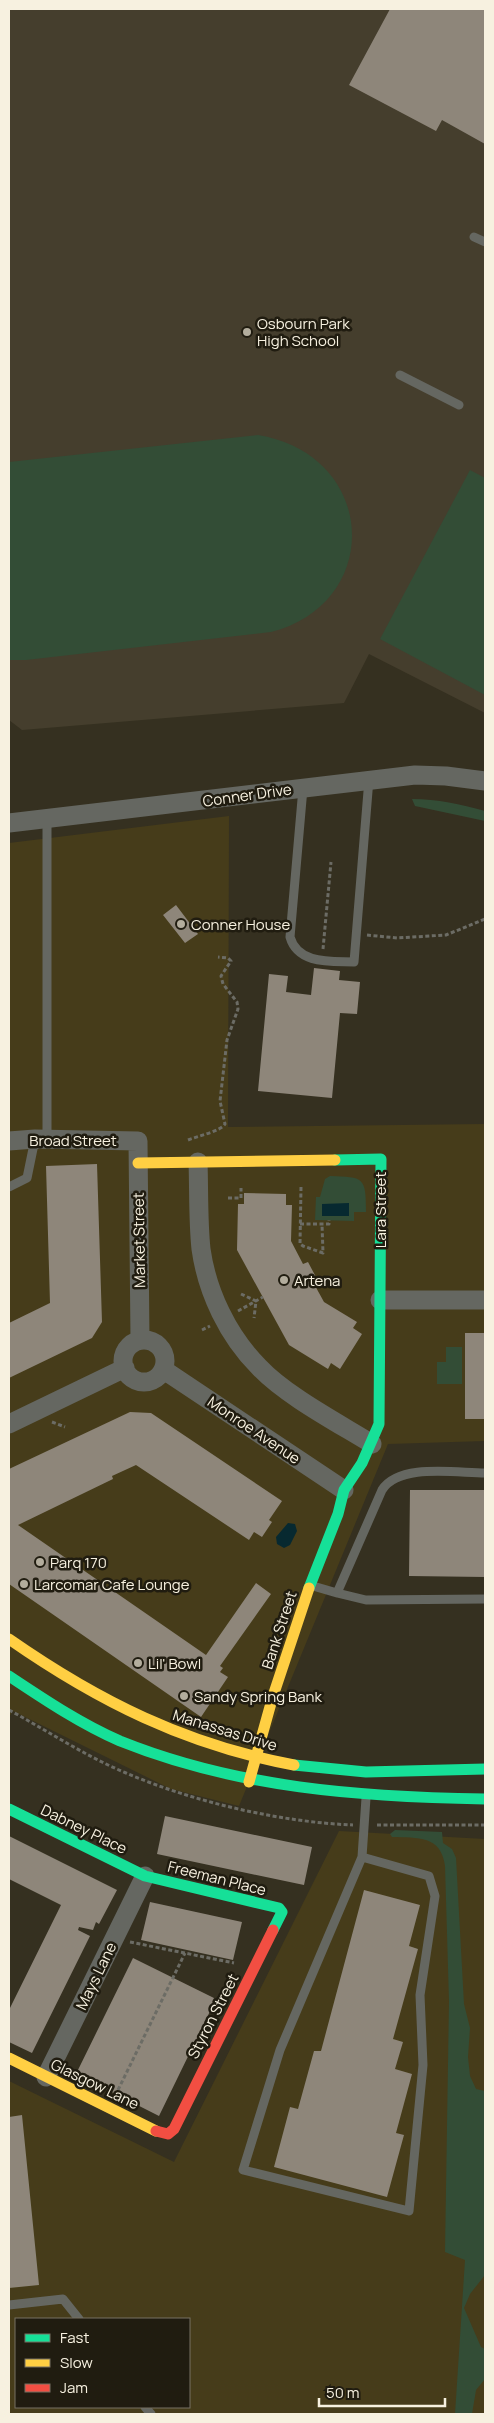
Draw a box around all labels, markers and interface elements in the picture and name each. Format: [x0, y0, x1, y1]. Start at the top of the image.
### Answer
place label: Osbourn Park High School [257, 313, 350, 351]
marker: Osbourn Park High School [241, 326, 253, 338]
street label: Conner Drive [201, 778, 293, 812]
place label: Conner House [191, 914, 290, 935]
marker: Conner House [175, 918, 187, 930]
street label: Broad Street [29, 1130, 117, 1151]
street label: Lara Street [370, 1172, 391, 1248]
street label: Market Street [128, 1192, 150, 1288]
place label: Artena [294, 1270, 340, 1291]
marker: Artena [278, 1274, 290, 1286]
street label: Monroe Avenue [204, 1391, 305, 1469]
place label: Parq 170 [50, 1552, 107, 1573]
marker: Parq 170 [34, 1556, 46, 1568]
place label: Larcomar Cafe Lounge [34, 1574, 190, 1595]
marker: Larcomar Cafe Lounge [18, 1578, 30, 1590]
street label: Bank Street [257, 1588, 301, 1672]
place label: Lil' Bowl [148, 1653, 201, 1674]
marker: Lil' Bowl [132, 1657, 144, 1669]
place label: Sandy Spring Bank [194, 1686, 323, 1707]
marker: Sandy Spring Bank [178, 1690, 190, 1702]
street label: Manassas Drive [170, 1704, 280, 1756]
street label: Dabney Place [37, 1799, 131, 1859]
street label: Freeman Place [166, 1856, 269, 1900]
street label: Mays Lane [71, 1938, 122, 2013]
street label: Styron Street [183, 1970, 243, 2062]
street label: Glasgow Lane [47, 2054, 143, 2115]
legend [15, 2318, 190, 2408]
text: Fast [60, 2327, 89, 2348]
text: Slow [60, 2352, 93, 2373]
scale bar [319, 2376, 445, 2408]
text: Jam [60, 2377, 88, 2398]
text: 50 m [326, 2382, 360, 2403]

